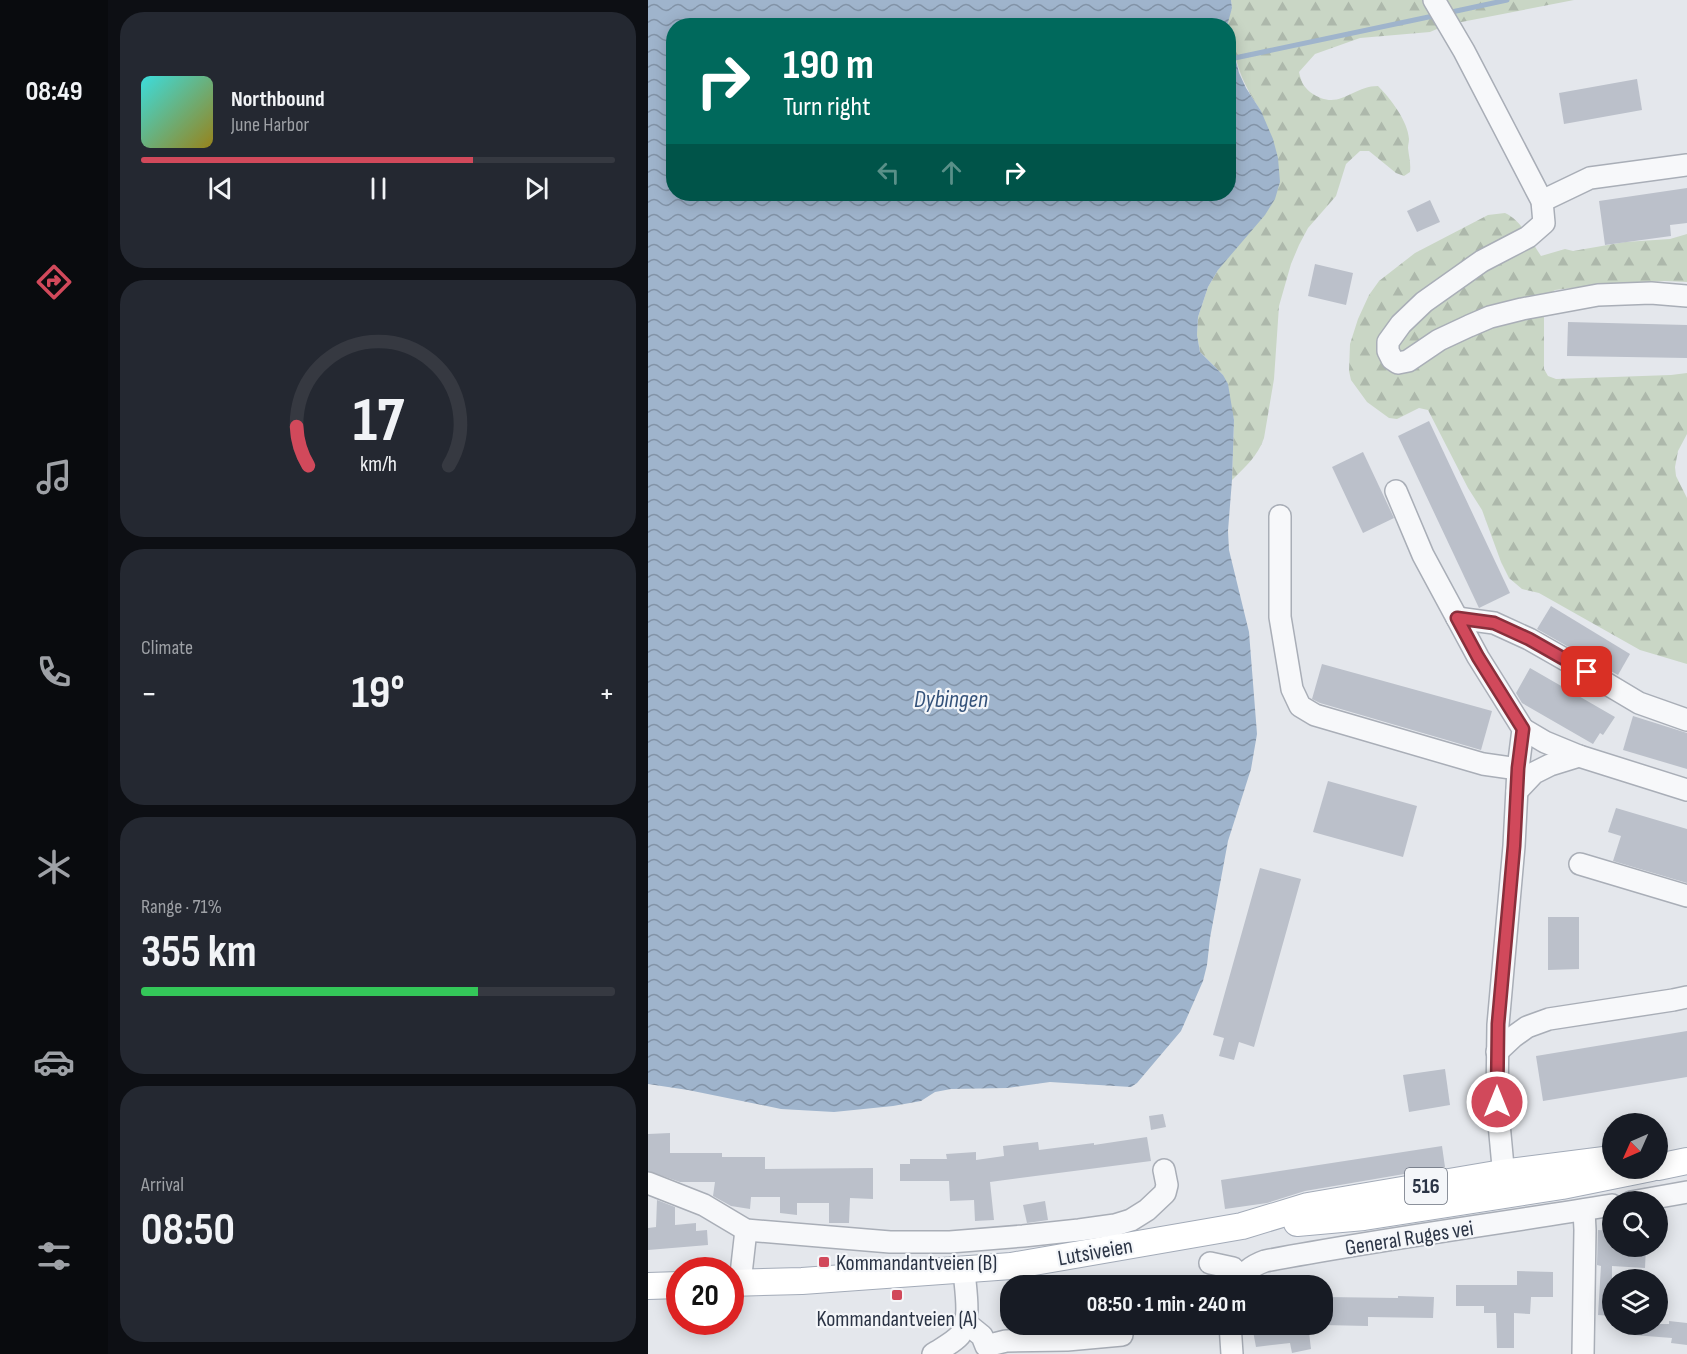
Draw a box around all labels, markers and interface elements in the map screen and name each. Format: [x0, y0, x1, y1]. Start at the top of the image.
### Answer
text: 190 m [783, 40, 874, 91]
icon: right [684, 42, 762, 120]
text: 08:49 [25, 76, 83, 108]
text: Northbound [231, 86, 325, 113]
text: Turn right [783, 91, 870, 123]
text: June Harbor [231, 113, 309, 137]
icon: left [872, 156, 905, 189]
icon: ahead [935, 156, 968, 189]
icon: right [998, 156, 1031, 189]
icon: previous [204, 172, 237, 205]
icon: pause [362, 172, 395, 205]
icon: next [520, 172, 553, 205]
icon: directions [33, 261, 75, 303]
text: 17 [352, 384, 404, 459]
text: km/h [359, 452, 397, 477]
icon: music [33, 456, 75, 498]
text: Climate [141, 636, 193, 660]
pin [1561, 646, 1612, 697]
icon: phone [33, 651, 75, 693]
icon: arrive [1570, 655, 1603, 688]
text: 19° [351, 666, 405, 721]
text: − [141, 674, 157, 714]
text: + [599, 674, 615, 714]
water label: Dybingen [914, 685, 988, 714]
icon: climate [33, 846, 75, 888]
text: Range · 71% [141, 895, 222, 919]
text: 355 km [141, 925, 257, 980]
icon: car [33, 1041, 75, 1083]
position arrow [1465, 1070, 1529, 1134]
north arrow [1602, 1113, 1668, 1179]
map controls [1602, 1113, 1668, 1335]
road number: 516 [1405, 1168, 1447, 1204]
text: Arrival [141, 1173, 184, 1197]
button: search [1602, 1191, 1668, 1257]
text: 08:50 [141, 1203, 235, 1258]
street label: General Ruges vei [1343, 1215, 1475, 1262]
street label: Lutsiveien [1056, 1233, 1135, 1272]
icon: filters [33, 1235, 75, 1277]
place label: Kommandantveien (B) [836, 1250, 997, 1277]
marker: Kommandantveien (B) [817, 1255, 831, 1269]
speed limit sign: 20 [666, 1257, 744, 1335]
button: layers [1602, 1269, 1668, 1335]
marker: Kommandantveien (A) [890, 1288, 904, 1302]
text: 08:50 · 1 min · 240 m [1087, 1291, 1246, 1318]
place label: Kommandantveien (A) [817, 1306, 977, 1333]

